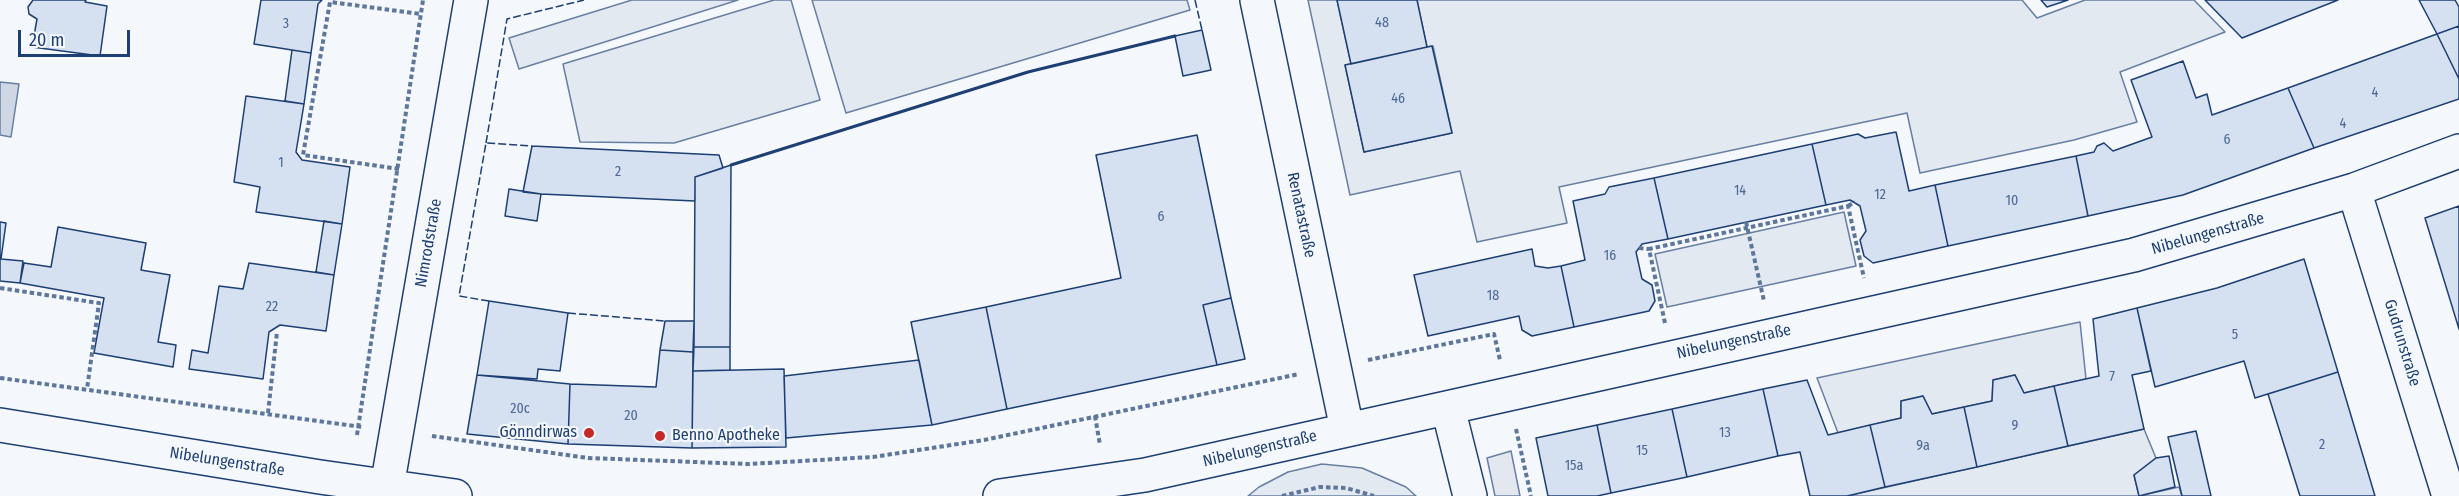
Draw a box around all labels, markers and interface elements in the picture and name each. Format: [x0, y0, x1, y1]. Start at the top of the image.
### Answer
house number: 48 [1375, 15, 1389, 31]
house number: 3 [283, 16, 289, 32]
scale bar [21, 18, 134, 56]
text: 20 m [29, 29, 64, 51]
house number: 4 [2372, 85, 2378, 101]
house number: 46 [1391, 91, 1405, 107]
house number: 4 [2340, 116, 2346, 132]
house number: 6 [2224, 132, 2230, 148]
house number: 1 [278, 155, 284, 171]
house number: 2 [615, 164, 621, 180]
street label: Renatastraße [1283, 170, 1319, 260]
house number: 14 [1734, 183, 1746, 199]
house number: 12 [1874, 187, 1886, 203]
house number: 10 [2006, 193, 2018, 209]
street label: Nimrodstraße [412, 197, 446, 289]
house number: 6 [1158, 209, 1164, 225]
street label: Nibelungenstraße [2149, 209, 2267, 259]
house number: 16 [1604, 248, 1616, 264]
house number: 18 [1487, 288, 1499, 304]
street label: Gudrunstraße [2380, 297, 2424, 389]
house number: 22 [266, 299, 278, 315]
street label: Nibelungenstraße [1675, 321, 1793, 363]
house number: 5 [2232, 327, 2238, 343]
house number: 7 [2109, 369, 2115, 385]
house number: 20c [510, 401, 530, 417]
house number: 20 [624, 408, 638, 424]
house number: 9 [2012, 418, 2018, 434]
place label: Gönndirwas [500, 423, 577, 443]
house number: 13 [1719, 425, 1731, 441]
marker: Gönndirwas [582, 426, 596, 440]
place label: Benno Apotheke [672, 426, 780, 446]
street label: Nibelungenstraße [1201, 427, 1319, 471]
marker: Benno Apotheke [653, 429, 667, 443]
house number: 2 [2319, 437, 2325, 453]
house number: 9a [1916, 438, 1930, 454]
street label: Nibelungenstraße [168, 443, 286, 481]
house number: 15 [1636, 443, 1648, 459]
house number: 15a [1565, 458, 1583, 474]

